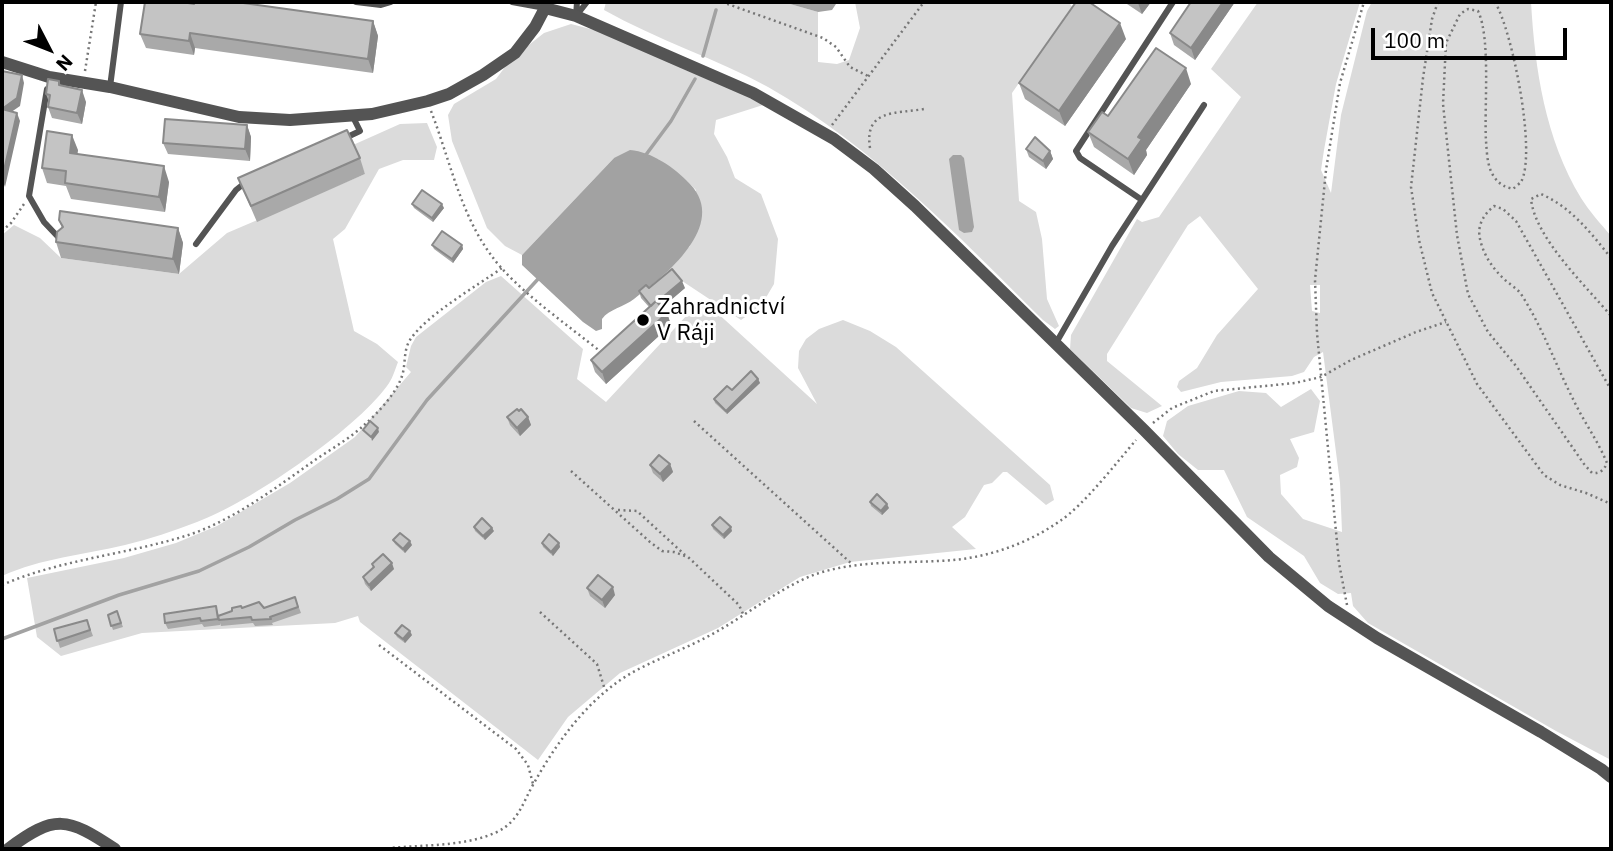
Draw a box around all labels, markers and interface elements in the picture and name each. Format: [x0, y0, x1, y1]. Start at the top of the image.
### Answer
north arrow [14, 14, 84, 84]
scale bar [1375, 14, 1571, 58]
text: 100 m [1384, 26, 1445, 54]
text: N [51, 50, 78, 76]
place label: Zahradnictví V Ráji [657, 293, 785, 347]
marker: Zahradnictví V Ráji [635, 312, 651, 328]

